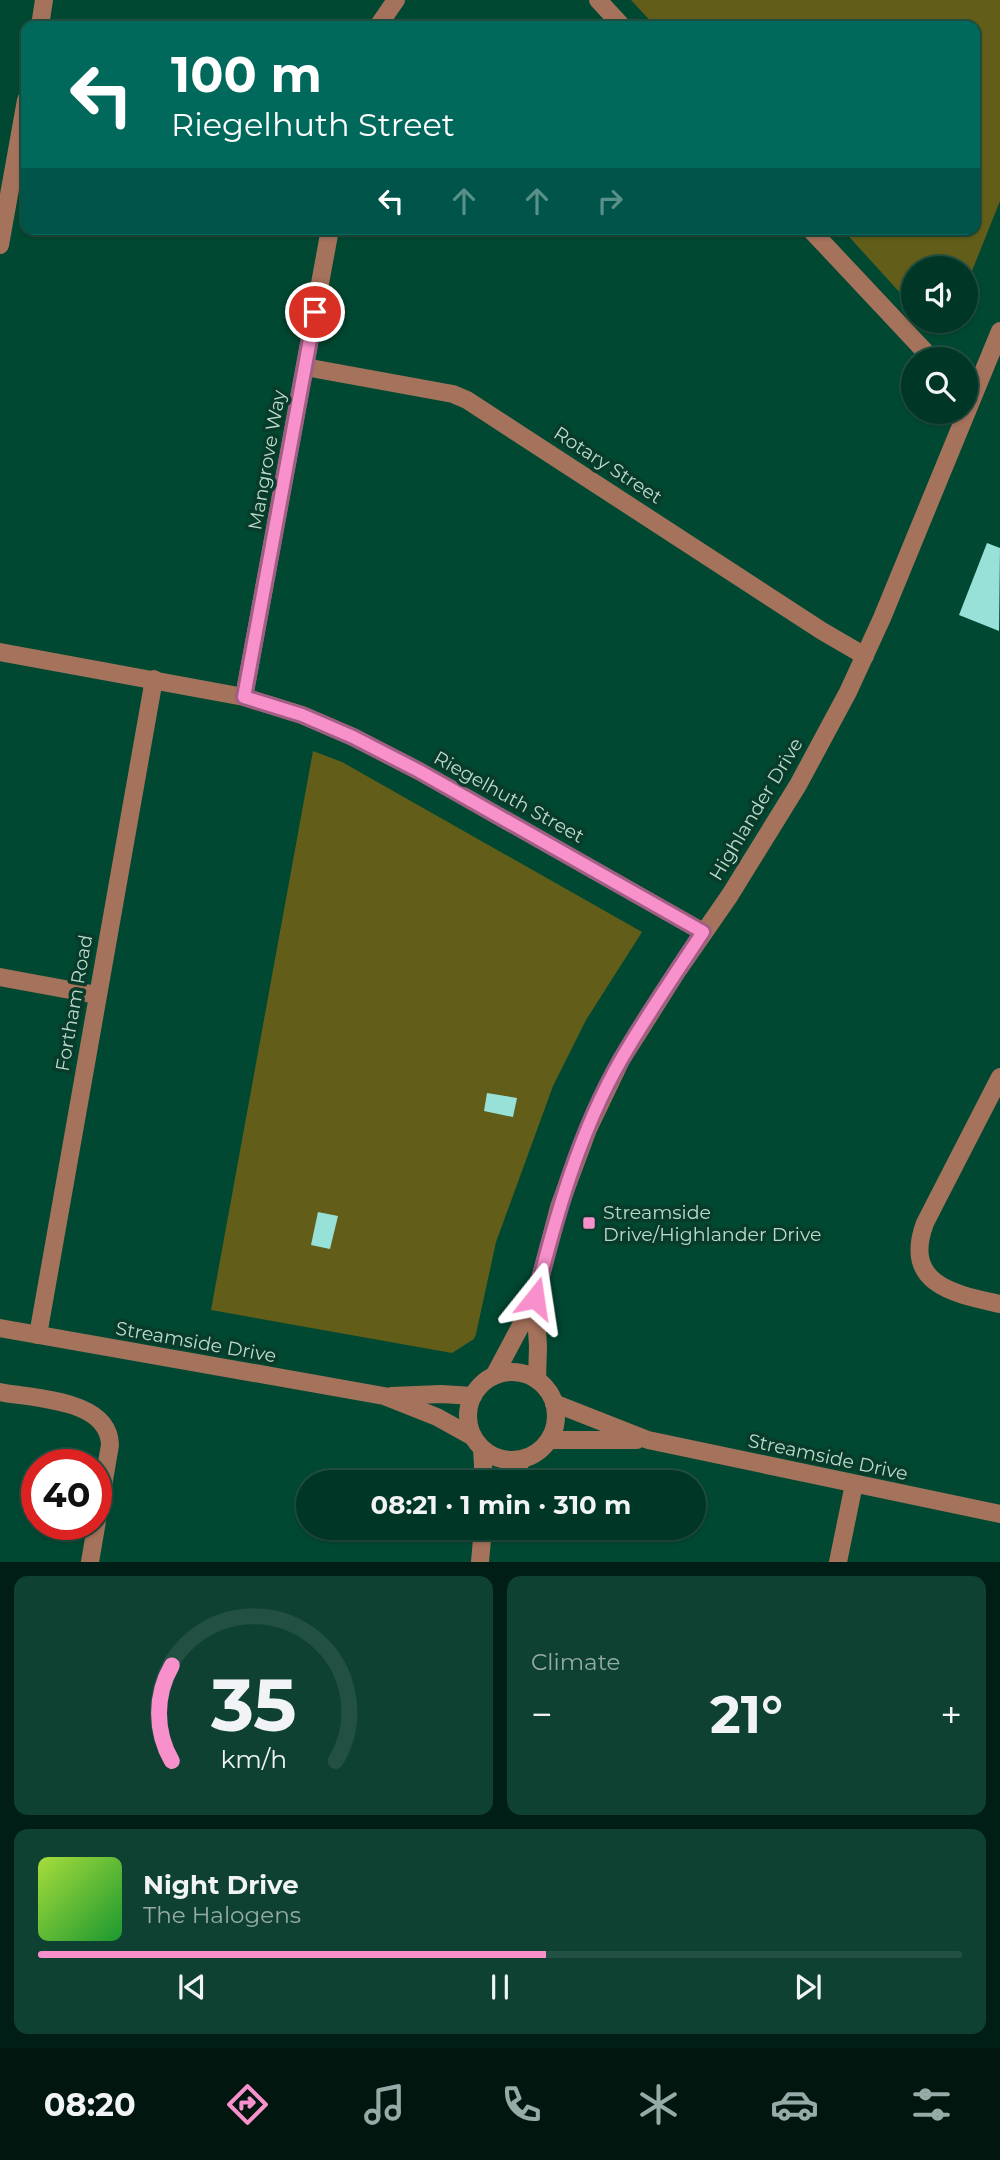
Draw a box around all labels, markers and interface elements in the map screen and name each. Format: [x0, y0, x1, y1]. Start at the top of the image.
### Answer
text: 100 m [171, 45, 322, 104]
icon: left [56, 49, 147, 140]
text: Riegelhuth Street [171, 105, 455, 144]
icon: left [372, 182, 410, 220]
icon: ahead [445, 182, 483, 220]
icon: ahead [518, 182, 556, 220]
icon: right [591, 182, 629, 220]
map controls [901, 256, 978, 424]
button: sound [901, 256, 978, 333]
pin [285, 282, 345, 342]
icon: arrive [296, 293, 334, 331]
button: search [901, 347, 978, 424]
street label: Mangrove Way [243, 387, 291, 532]
street label: Rotary Street [550, 421, 667, 509]
street label: Highlander Drive [704, 734, 808, 884]
street label: Riegelhuth Street [430, 746, 589, 848]
street label: Fortham Road [51, 933, 97, 1073]
place label: Streamside Drive/Highlander Drive [603, 1201, 821, 1246]
marker: Streamside Drive/Highlander Drive [581, 1215, 597, 1231]
position arrow [498, 1261, 572, 1335]
street label: Streamside Drive [114, 1317, 278, 1367]
street label: Streamside Drive [746, 1429, 910, 1485]
speed limit sign: 40 [21, 1449, 112, 1540]
text: 08:21 · 1 min · 310 m [371, 1489, 631, 1521]
text: Climate [531, 1648, 620, 1676]
text: 35 [210, 1662, 296, 1750]
text: 21° [710, 1683, 783, 1746]
text: − [531, 1691, 553, 1738]
text: + [940, 1691, 962, 1738]
text: km/h [220, 1744, 287, 1774]
text: Night Drive [143, 1869, 299, 1901]
text: The Halogens [143, 1901, 301, 1929]
icon: previous [173, 1968, 211, 2006]
icon: pause [481, 1968, 519, 2006]
icon: next [789, 1968, 827, 2006]
icon: directions [223, 2080, 272, 2129]
icon: music [360, 2080, 409, 2129]
icon: phone [497, 2080, 546, 2129]
icon: climate [634, 2080, 683, 2129]
icon: car [770, 2080, 819, 2129]
icon: filters [907, 2080, 956, 2129]
text: 08:20 [44, 2085, 136, 2124]

